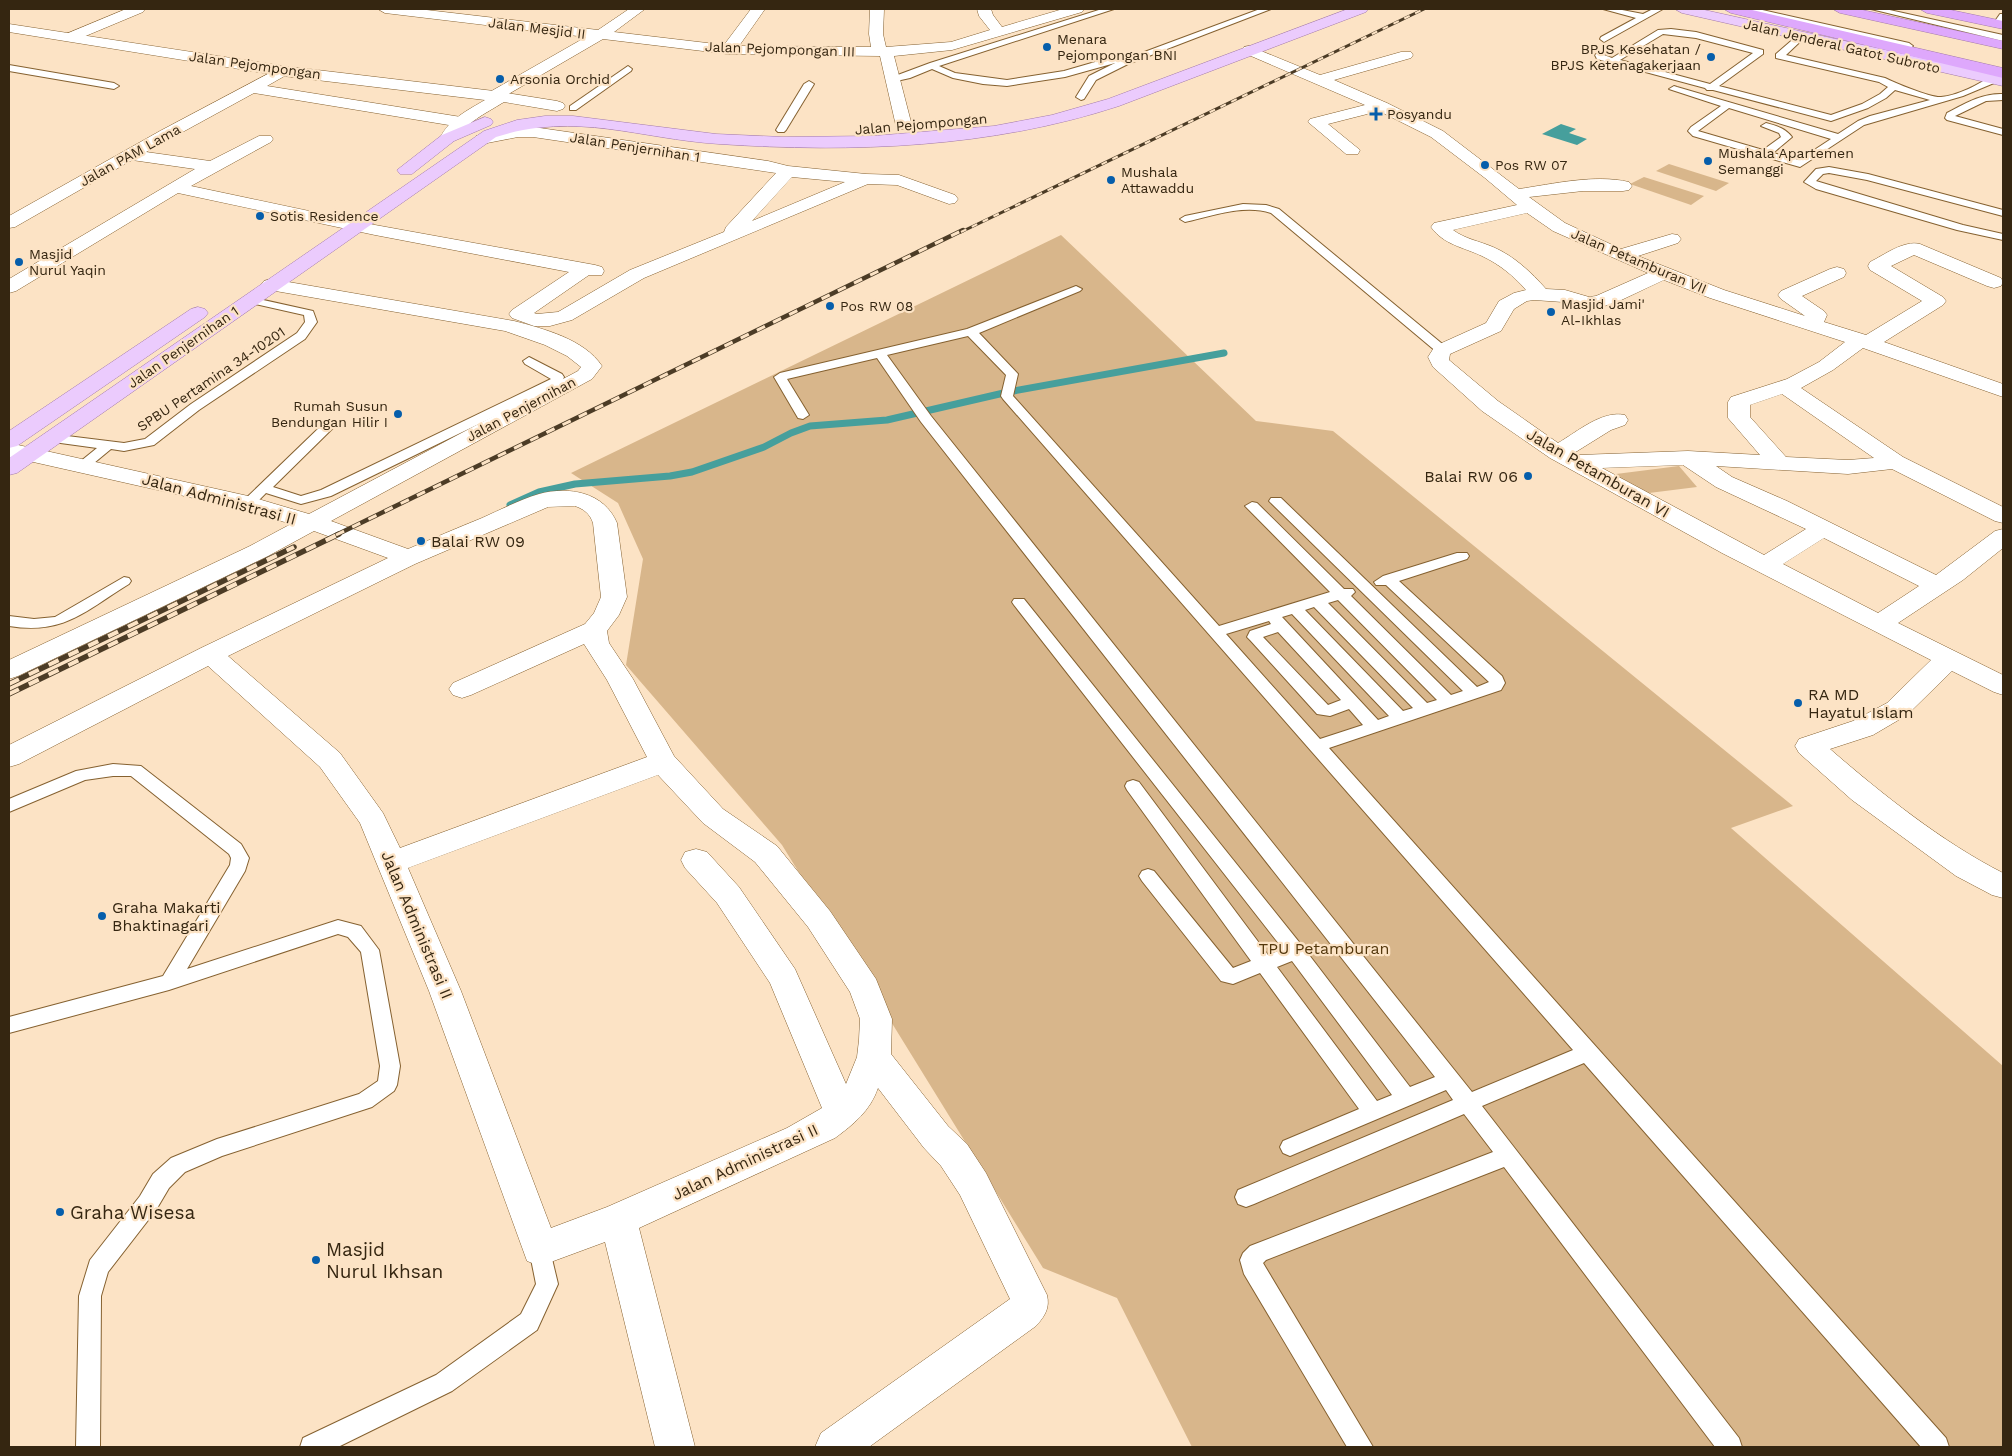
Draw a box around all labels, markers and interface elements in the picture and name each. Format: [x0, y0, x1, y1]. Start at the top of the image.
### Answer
street label: Jalan Mesjid II [487, 14, 587, 42]
street label: Jalan Jenderal Gatot Subroto [1742, 16, 1942, 76]
place label: Menara Pejompongan BNI [1057, 31, 1177, 63]
street label: Jalan Pejompongan III [705, 38, 855, 60]
marker: Menara Pejompongan BNI [1041, 41, 1053, 53]
place label: BPJS Kesehatan / BPJS Ketenagakerjaan [1550, 41, 1701, 73]
street label: Jalan Pejompongan [188, 48, 322, 82]
marker: BPJS Kesehatan / BPJS Ketenagakerjaan [1705, 51, 1717, 63]
place label: Arsonia Orchid [510, 71, 610, 87]
marker: Arsonia Orchid [494, 73, 506, 85]
place label: Posyandu [1387, 106, 1452, 122]
marker: Posyandu [1369, 107, 1383, 121]
street label: Jalan Pejompongan [854, 110, 988, 138]
street label: Jalan PAM Lama [77, 121, 183, 189]
street label: Jalan Penjernihan 1 [569, 129, 701, 165]
place label: Mushala Apartemen Semanggi [1718, 145, 1854, 177]
marker: Mushala Apartemen Semanggi [1702, 155, 1714, 167]
place label: Pos RW 07 [1495, 157, 1567, 173]
marker: Pos RW 07 [1479, 159, 1491, 171]
place label: Mushala Attawaddu [1121, 164, 1194, 196]
marker: Mushala Attawaddu [1105, 174, 1117, 186]
place label: Sotis Residence [270, 208, 379, 224]
marker: Sotis Residence [254, 210, 266, 222]
street label: Jalan Petamburan VII [1569, 225, 1709, 297]
place label: Masjid Nurul Yaqin [29, 246, 106, 278]
marker: Masjid Nurul Yaqin [13, 256, 25, 268]
place label: Masjid Jami' Al-Ikhlas [1561, 296, 1645, 328]
place label: Pos RW 08 [840, 298, 913, 314]
marker: Pos RW 08 [824, 300, 836, 312]
street label: Jalan Penjernihan 1 [125, 303, 241, 391]
marker: Masjid Jami' Al-Ikhlas [1545, 306, 1557, 318]
street label: SPBU Pertamina 34-10201 [134, 323, 288, 435]
street label: Jalan Penjernihan [464, 373, 578, 445]
place label: Rumah Susun Bendungan Hilir I [271, 398, 388, 430]
marker: Rumah Susun Bendungan Hilir I [392, 408, 404, 420]
street label: Jalan Petamburan VI [1523, 424, 1673, 522]
place label: Balai RW 06 [1424, 467, 1518, 486]
street label: Jalan Administrasi II [140, 469, 298, 529]
marker: Balai RW 06 [1522, 470, 1534, 482]
place label: Balai RW 09 [431, 532, 525, 551]
marker: Balai RW 09 [415, 535, 427, 547]
place label: RA MD Hayatul Islam [1808, 685, 1914, 722]
marker: RA MD Hayatul Islam [1792, 697, 1804, 709]
street label: Jalan Administrasi II [377, 848, 457, 1002]
place label: Graha Makarti Bhaktinagari [112, 898, 221, 935]
marker: Graha Makarti Bhaktinagari [96, 910, 108, 922]
park label: TPU Petamburan [1259, 939, 1390, 958]
street label: Jalan Administrasi II [669, 1120, 821, 1204]
place label: Graha Wisesa [70, 1201, 195, 1224]
marker: Graha Wisesa [54, 1206, 66, 1218]
place label: Masjid Nurul Ikhsan [326, 1238, 443, 1283]
marker: Masjid Nurul Ikhsan [310, 1254, 322, 1266]

